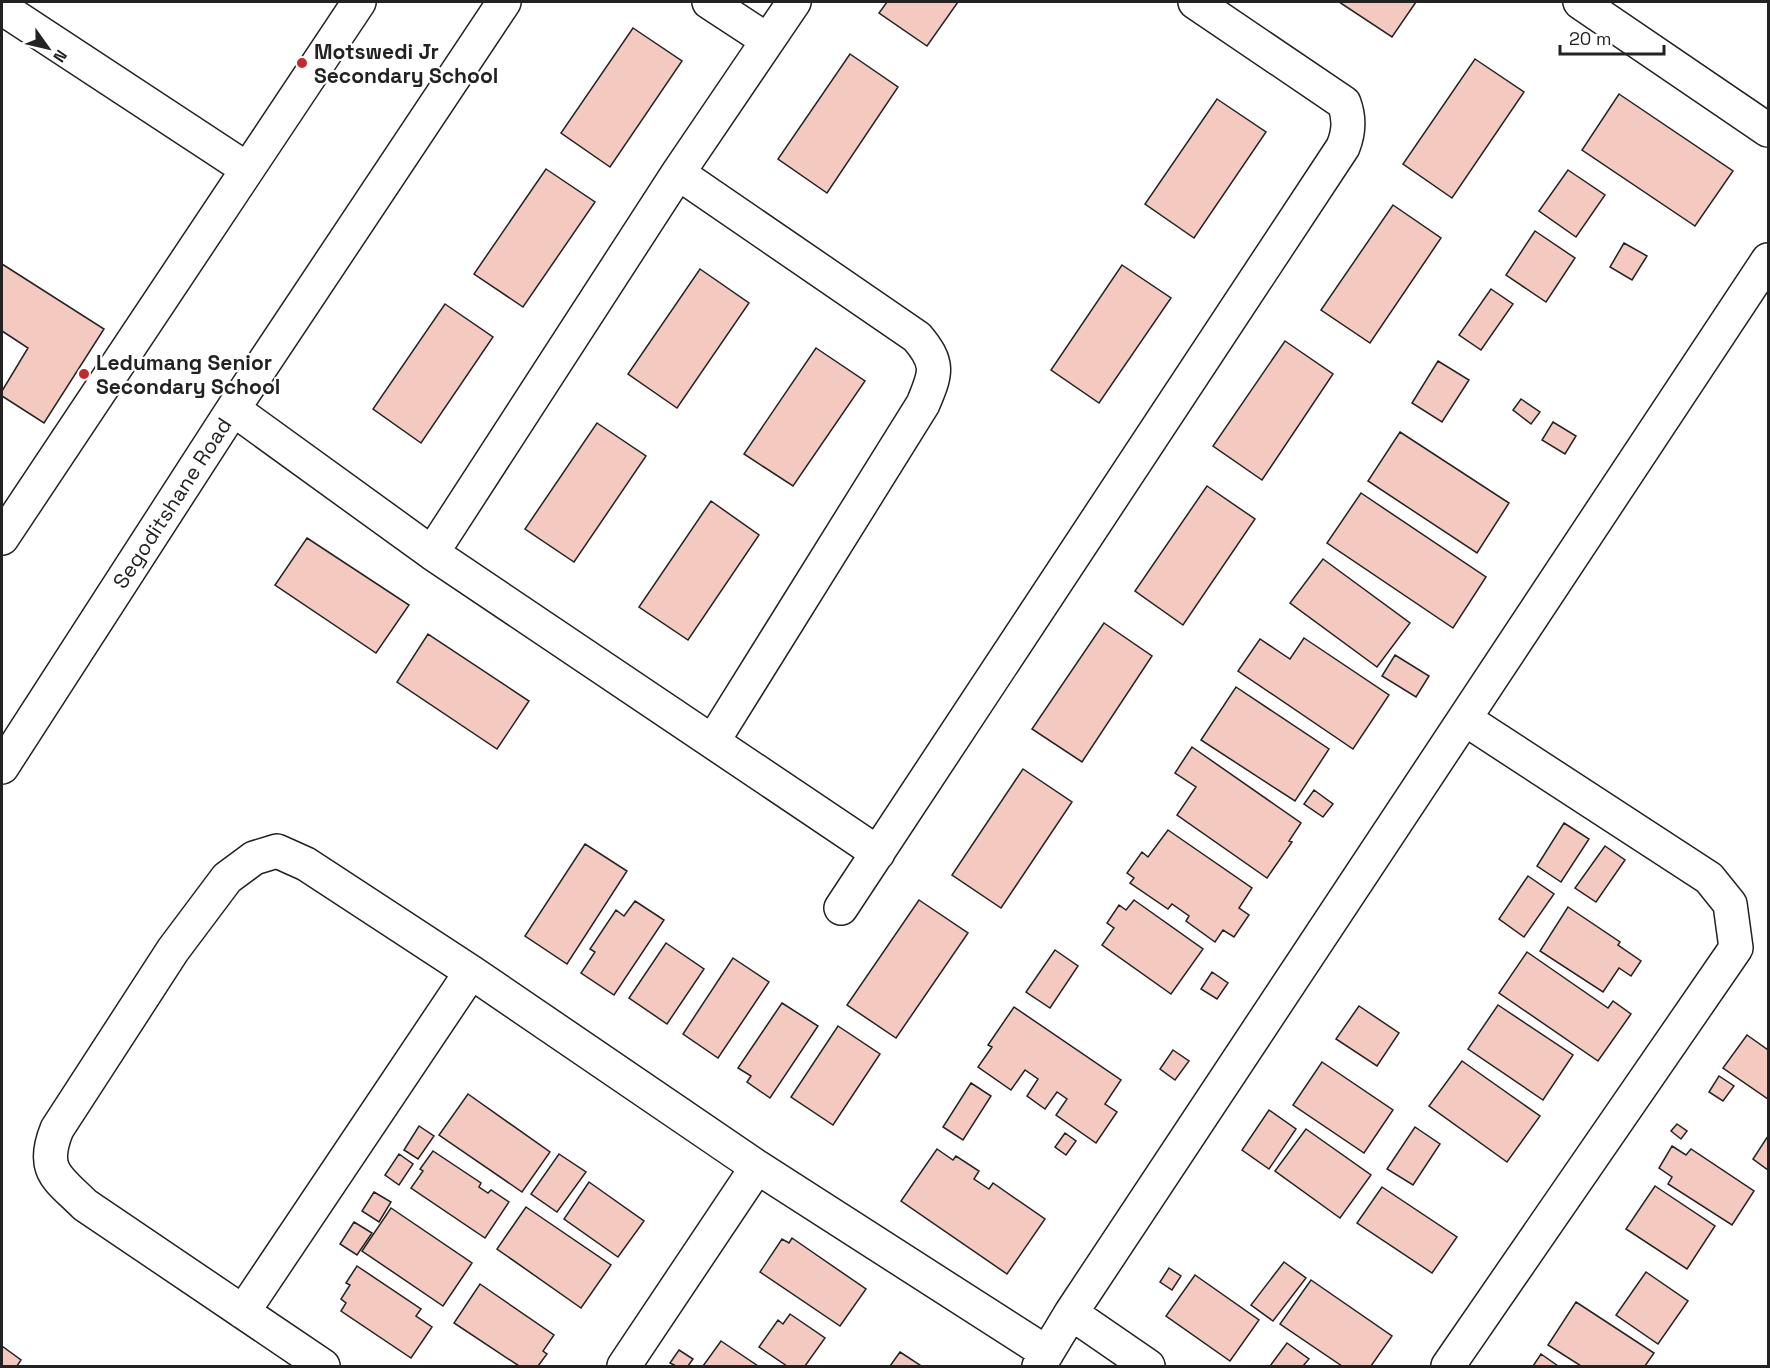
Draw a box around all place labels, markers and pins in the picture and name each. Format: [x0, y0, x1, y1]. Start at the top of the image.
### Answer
place label: Motswedi Jr Secondary School [314, 38, 498, 89]
marker: Motswedi Jr Secondary School [295, 56, 309, 70]
place label: Ledumang Senior Secondary School [96, 349, 280, 400]
marker: Ledumang Senior Secondary School [77, 367, 91, 381]

